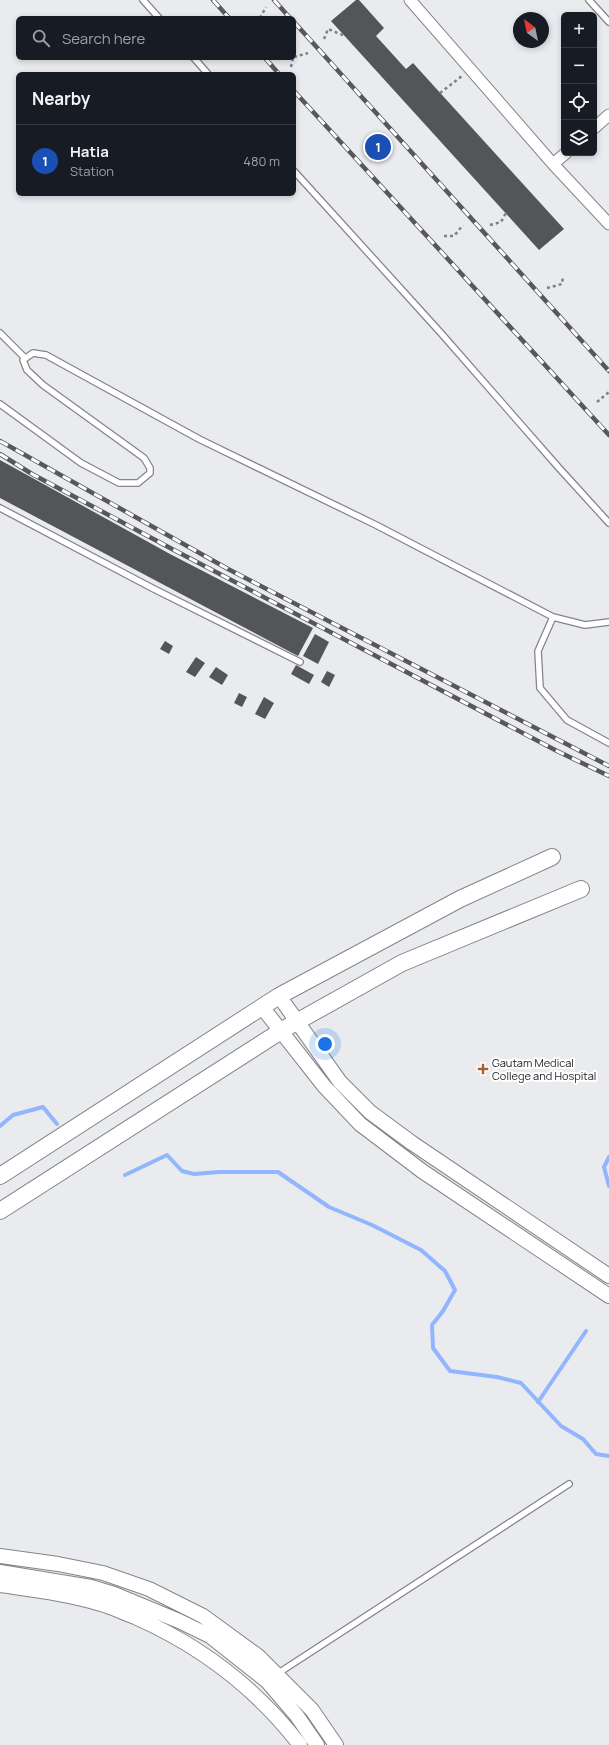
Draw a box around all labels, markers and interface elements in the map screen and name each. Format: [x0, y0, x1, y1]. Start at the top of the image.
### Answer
north arrow [513, 12, 549, 48]
map controls [561, 12, 597, 156]
button: + [561, 12, 597, 48]
search box [16, 16, 296, 60]
icon: search [30, 27, 52, 49]
text: Search here [62, 28, 145, 49]
button: − [561, 48, 597, 84]
button: locate [561, 84, 597, 120]
text: Nearby [32, 87, 90, 110]
button: layers [561, 120, 597, 156]
pin: 1 [365, 132, 391, 162]
text: Hatia [70, 141, 109, 162]
text: 1 [42, 152, 48, 170]
text: 480 m [243, 152, 280, 170]
text: Station [70, 162, 114, 180]
your location [315, 1034, 335, 1054]
place label: Gautam Medical College and Hospital [492, 1055, 596, 1083]
marker: Gautam Medical College and Hospital [477, 1063, 489, 1075]

